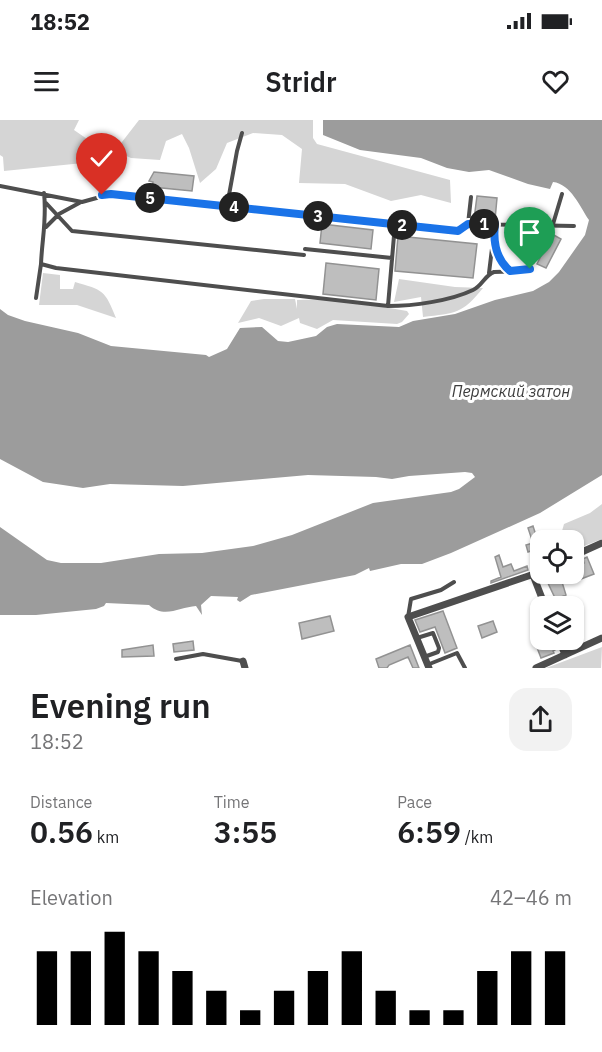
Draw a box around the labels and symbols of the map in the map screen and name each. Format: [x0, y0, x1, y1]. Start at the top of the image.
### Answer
pin [76, 133, 127, 195]
pin: 5 [135, 183, 165, 213]
pin: 4 [219, 192, 249, 222]
pin: 3 [303, 201, 333, 231]
pin [504, 207, 555, 269]
pin: 1 [469, 209, 499, 239]
pin: 2 [387, 210, 417, 240]
water label: Пермский затон [452, 381, 570, 401]

